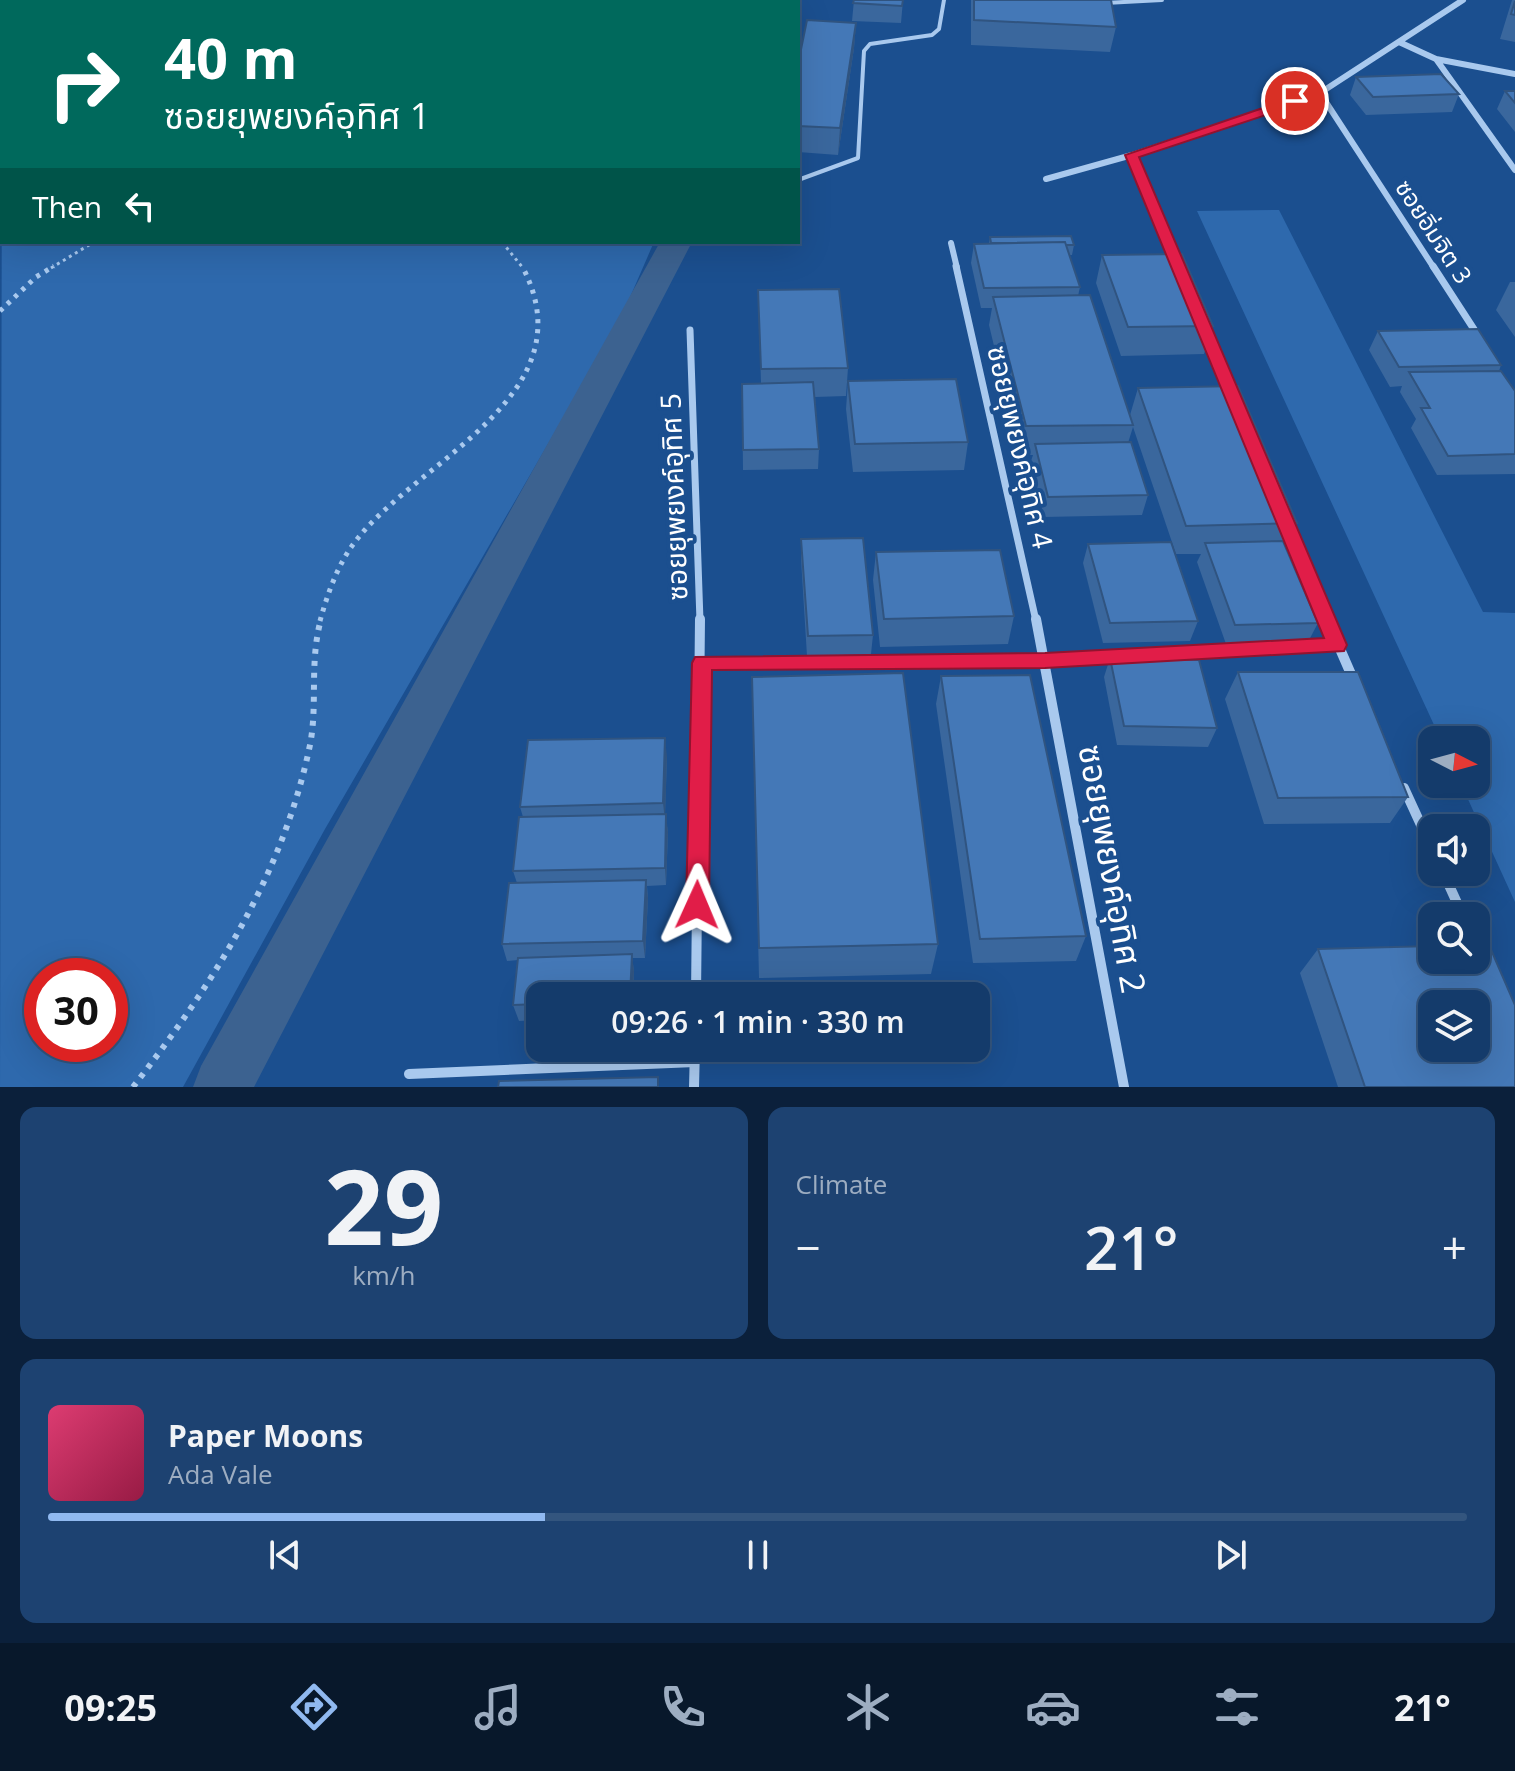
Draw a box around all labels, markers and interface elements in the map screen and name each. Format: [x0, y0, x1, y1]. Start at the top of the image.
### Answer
text: 40 m [164, 19, 298, 95]
icon: right [32, 32, 136, 136]
pin [1261, 67, 1329, 135]
icon: arrive [1273, 79, 1317, 123]
text: ซอยยุพยงค์อุทิศ 1 [164, 91, 430, 140]
street label: ซอยอิ่มจิต 3 [1388, 173, 1480, 290]
icon: left [118, 184, 162, 228]
text: Then [32, 186, 102, 227]
street label: ซอยยุพยงค์อุทิศ 4 [979, 342, 1063, 552]
street label: ซอยยุพยงค์อุทิศ 5 [650, 393, 696, 601]
north arrow [1418, 726, 1490, 798]
map controls [1418, 726, 1490, 1062]
street label: ซอยยุพยงค์อุทิศ 2 [1068, 741, 1157, 997]
button: sound [1418, 814, 1490, 886]
position arrow [655, 863, 739, 947]
button: search [1418, 902, 1490, 974]
speed limit sign: 30 [24, 958, 128, 1062]
button: layers [1418, 990, 1490, 1062]
text: 09:26 · 1 min · 330 m [611, 1001, 905, 1042]
text: 29 [324, 1134, 443, 1275]
text: Climate [796, 1166, 887, 1202]
text: 21° [1084, 1206, 1178, 1288]
text: − [796, 1217, 821, 1277]
text: + [1442, 1217, 1467, 1277]
text: km/h [352, 1257, 415, 1293]
text: Paper Moons [168, 1415, 363, 1456]
text: Ada Vale [168, 1456, 273, 1492]
icon: previous [263, 1533, 307, 1577]
icon: pause [736, 1533, 780, 1577]
icon: next [1209, 1533, 1253, 1577]
icon: directions [286, 1679, 342, 1735]
icon: music [470, 1679, 526, 1735]
icon: phone [655, 1679, 711, 1735]
icon: climate [840, 1679, 896, 1735]
icon: car [1025, 1679, 1081, 1735]
icon: filters [1209, 1679, 1265, 1735]
text: 09:25 [64, 1683, 157, 1732]
text: 21° [1394, 1683, 1451, 1732]

